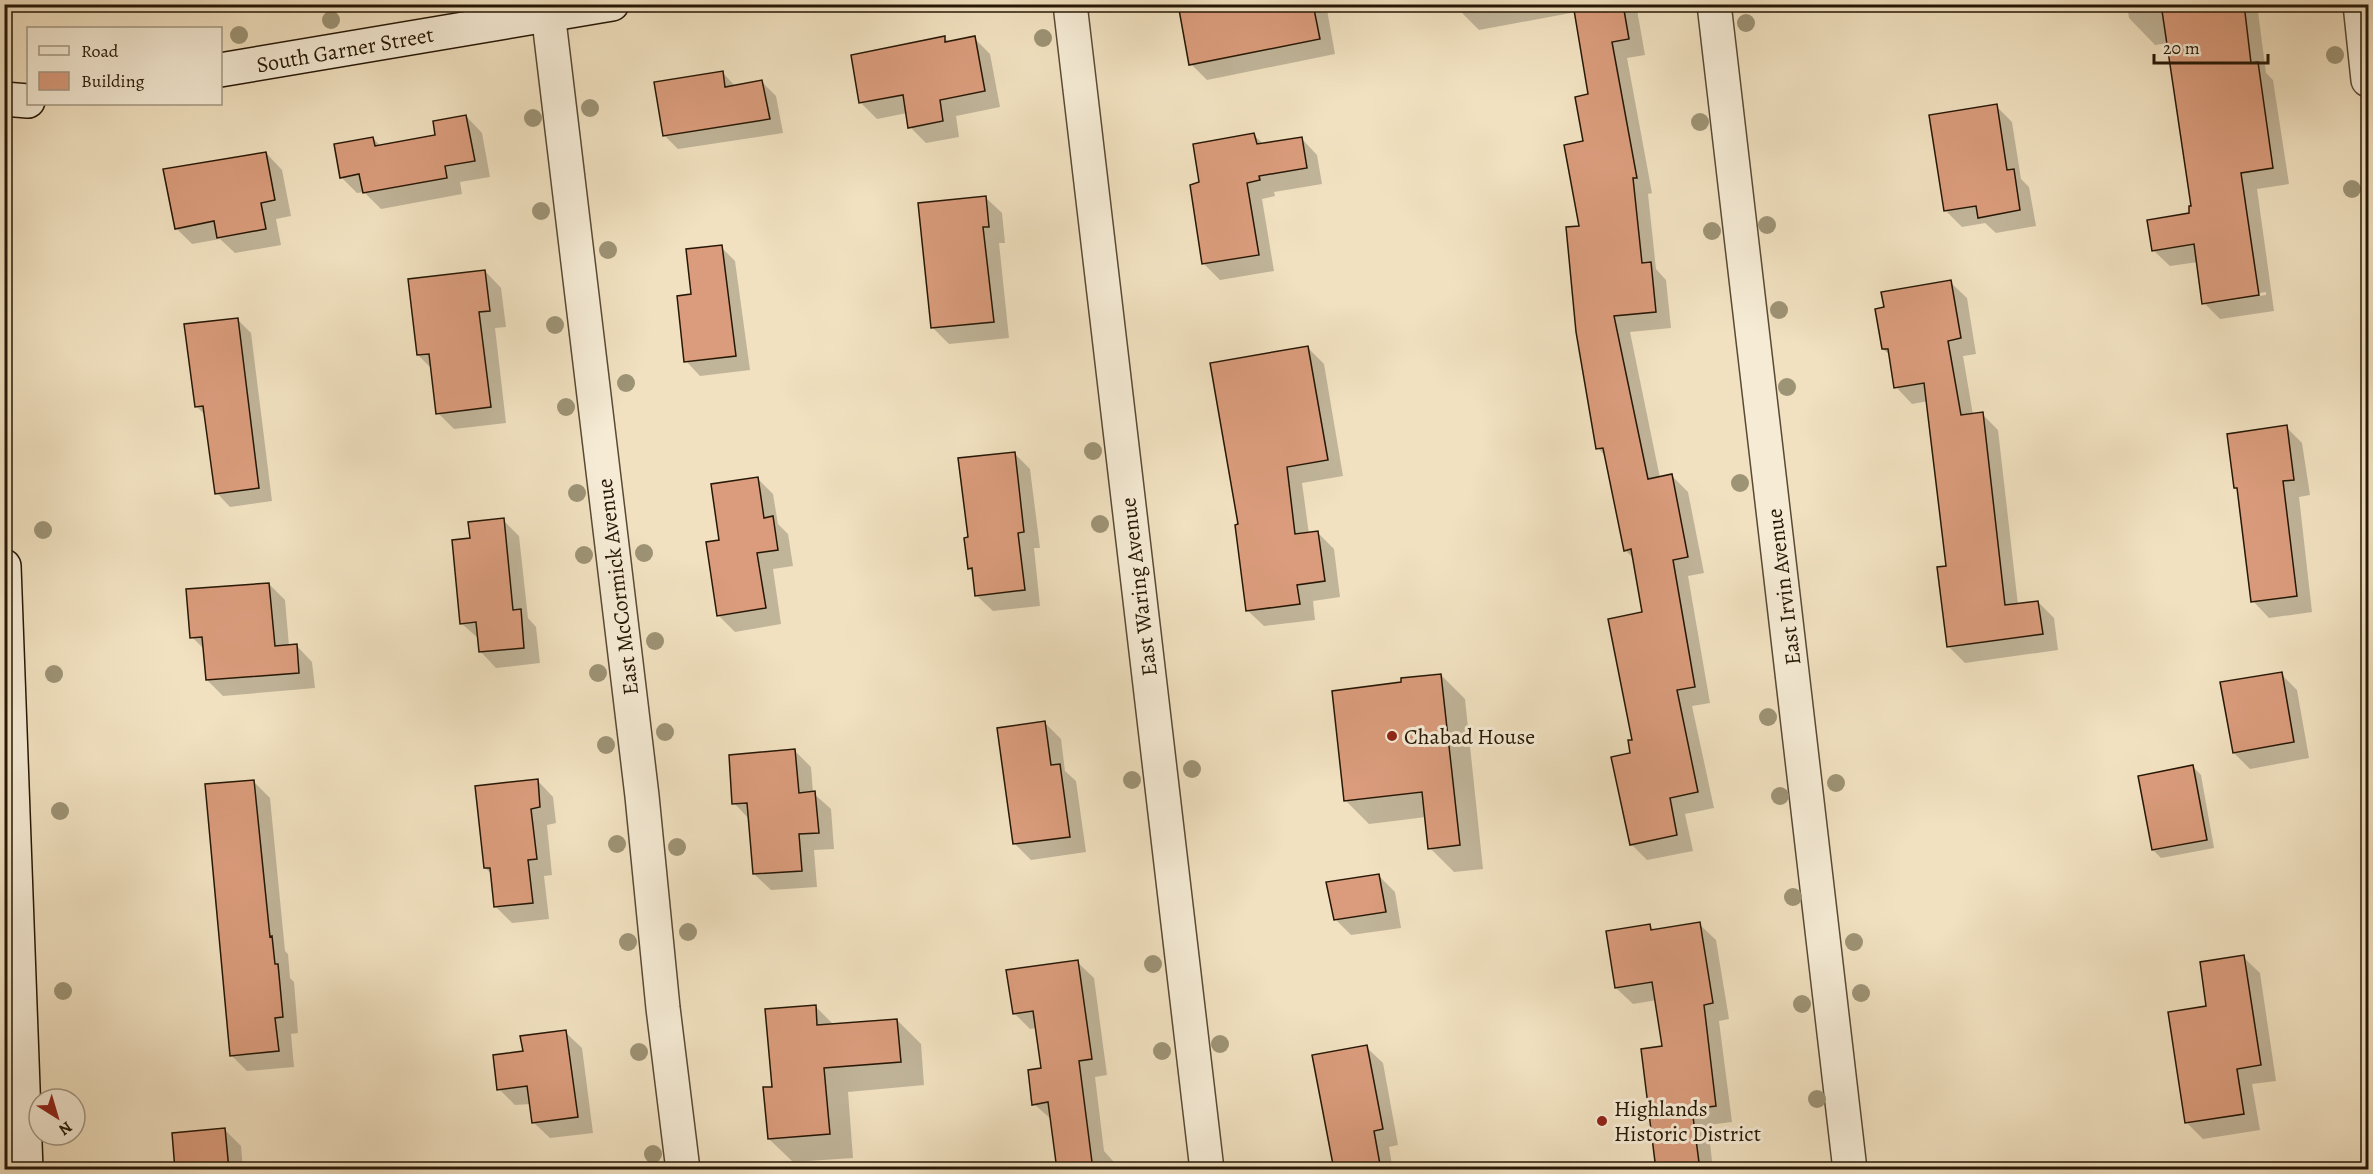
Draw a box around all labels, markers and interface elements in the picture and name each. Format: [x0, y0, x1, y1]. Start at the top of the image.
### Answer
street label: South Garner Street [254, 20, 436, 80]
legend [27, 27, 222, 105]
scale bar [2154, 27, 2268, 65]
text: 20 m [2163, 36, 2200, 60]
text: Road [81, 39, 119, 63]
text: Building [81, 69, 145, 93]
street label: East McCormick Avenue [590, 477, 646, 697]
street label: East Waring Avenue [1113, 496, 1165, 678]
street label: East Irvin Avenue [1759, 507, 1808, 667]
place label: Chabad House [1404, 722, 1535, 752]
marker: Chabad House [1385, 729, 1399, 743]
north arrow [27, 1087, 87, 1147]
place label: Highlands Historic District [1614, 1094, 1761, 1149]
marker: Highlands Historic District [1595, 1114, 1609, 1128]
text: N [54, 1116, 77, 1141]

